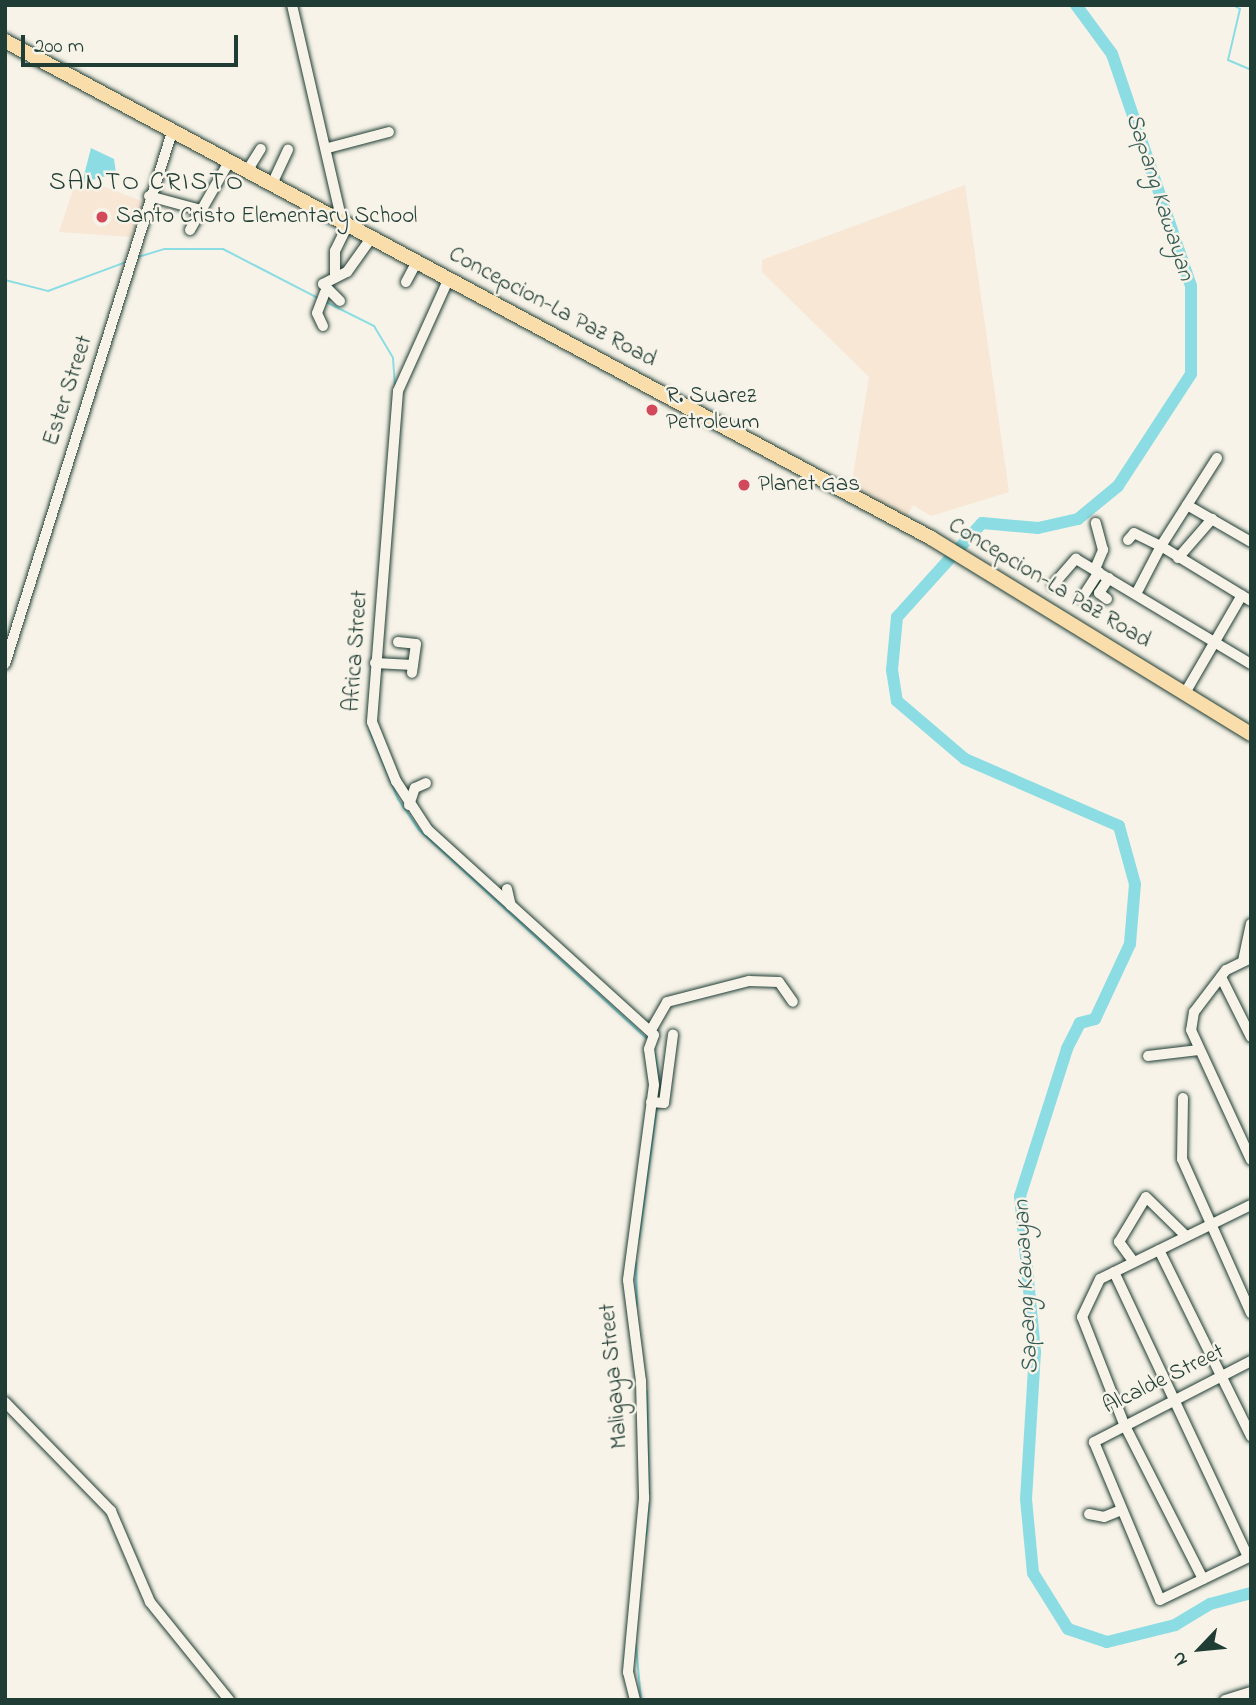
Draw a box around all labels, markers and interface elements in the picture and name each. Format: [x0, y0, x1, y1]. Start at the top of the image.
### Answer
scale bar [24, 21, 242, 65]
text: 200 m [34, 32, 84, 62]
water label: Sapang Kawayan [1118, 110, 1200, 284]
district label: SANTO CRISTO [50, 168, 244, 200]
place label: Santo Cristo Elementary School [116, 203, 417, 231]
marker: Santo Cristo Elementary School [94, 209, 110, 225]
street label: Concepcion-La Paz Road [443, 241, 661, 375]
street label: Ester Street [38, 332, 100, 450]
place label: R. Suarez Petroleum [666, 383, 759, 437]
marker: R. Suarez Petroleum [644, 402, 660, 418]
place label: Planet Gas [758, 471, 860, 499]
marker: Planet Gas [736, 477, 752, 493]
street label: Concepcion-La Paz Road [943, 513, 1155, 655]
street label: Africa Street [339, 589, 375, 713]
water label: Sapang Kawayan [1008, 1199, 1046, 1375]
street label: Maligaya Street [595, 1302, 635, 1450]
street label: Alcalde Street [1099, 1339, 1229, 1421]
north arrow [1165, 1614, 1235, 1684]
text: N [1166, 1647, 1196, 1670]

